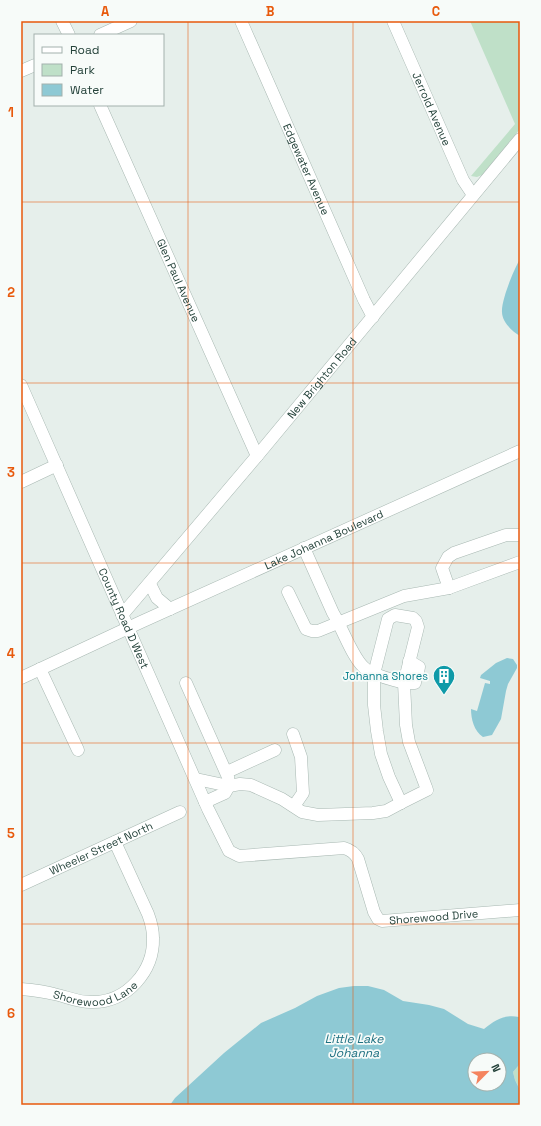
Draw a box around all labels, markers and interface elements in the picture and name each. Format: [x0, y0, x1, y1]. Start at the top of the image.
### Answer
text: A [101, 3, 110, 20]
text: B [266, 3, 275, 20]
text: C [432, 3, 440, 20]
legend [34, 34, 164, 106]
text: Road [70, 42, 99, 58]
text: Park [70, 62, 95, 78]
street label: Jerrold Avenue [409, 70, 454, 148]
text: Water [70, 82, 104, 98]
text: 1 [8, 104, 14, 121]
street label: Edgewater Avenue [280, 121, 333, 217]
street label: Glen Paul Avenue [154, 236, 203, 324]
text: 2 [7, 284, 15, 301]
street label: New Brighton Road [284, 334, 360, 421]
text: 3 [7, 464, 15, 481]
street label: Lake Johanna Boulevard [262, 507, 386, 572]
street label: County Road D West [96, 566, 152, 671]
text: 4 [7, 645, 15, 662]
building icon: Johanna Shores [431, 663, 457, 696]
place label: Johanna Shores [343, 669, 428, 683]
street label: Wheeler Street North [47, 819, 155, 878]
text: 5 [7, 825, 15, 842]
street label: Shorewood Drive [389, 906, 479, 927]
street label: Shorewood Lane [52, 978, 140, 1009]
text: 6 [7, 1005, 15, 1022]
water label: Little Lake Johanna [325, 1031, 384, 1061]
north arrow [467, 1052, 507, 1092]
text: N [488, 1062, 504, 1074]

